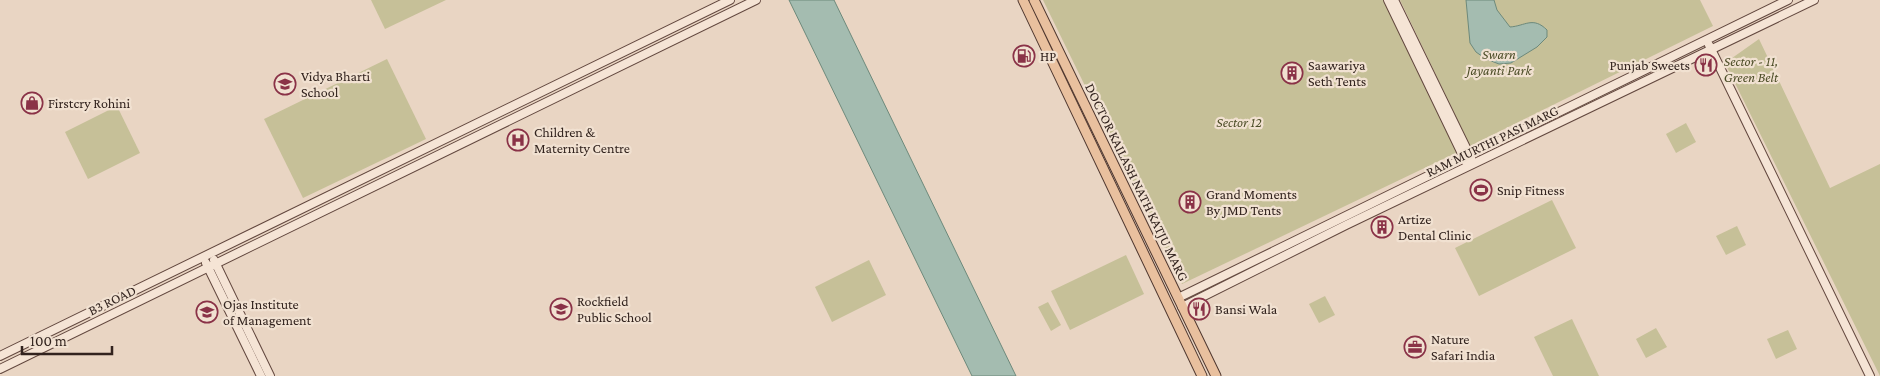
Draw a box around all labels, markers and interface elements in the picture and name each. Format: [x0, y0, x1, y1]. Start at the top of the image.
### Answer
fuel station icon: HP [1012, 44, 1036, 68]
park label: Swarn Jayanti Park [1463, 46, 1532, 78]
place label: HP [1040, 48, 1056, 64]
restaurant icon: Punjab Sweets [1694, 53, 1718, 77]
park label: Sector - 11, Green Belt [1724, 53, 1779, 85]
place label: Saawariya Seth Tents [1308, 57, 1366, 89]
place label: Punjab Sweets [1609, 57, 1690, 74]
building icon: Saawariya Seth Tents [1280, 61, 1304, 85]
place label: Vidya Bharti School [301, 68, 371, 100]
school or university icon: Vidya Bharti School [273, 72, 297, 96]
street label: DOCTOR KAILASH NATH KATJU MARG [1082, 80, 1192, 284]
shop icon: Firstcry Rohini [20, 91, 44, 115]
place label: Firstcry Rohini [48, 95, 131, 111]
street label: RAM MURTHI PASI MARG [1423, 102, 1561, 180]
park label: Sector 12 [1216, 114, 1262, 130]
place label: Children & Maternity Centre [534, 124, 630, 156]
hospital icon: Children & Maternity Centre [506, 128, 530, 152]
sports icon: Snip Fitness [1469, 178, 1493, 202]
place label: Snip Fitness [1497, 182, 1564, 198]
place label: Grand Moments By JMD Tents [1206, 186, 1297, 218]
building icon: Grand Moments By JMD Tents [1178, 190, 1202, 214]
place label: Artize Dental Clinic [1398, 211, 1471, 243]
building icon: Artize Dental Clinic [1370, 215, 1394, 239]
street label: B3 ROAD [86, 282, 138, 318]
place label: Rockfield Public School [577, 293, 652, 325]
place label: Ojas Institute of Management [223, 296, 312, 328]
school or university icon: Rockfield Public School [549, 297, 573, 321]
restaurant icon: Bansi Wala [1187, 297, 1211, 321]
school or university icon: Ojas Institute of Management [195, 300, 219, 324]
place label: Bansi Wala [1215, 301, 1278, 317]
scale bar [22, 324, 112, 356]
place label: Nature Safari India [1431, 331, 1496, 363]
text: 100 m [30, 333, 67, 349]
office icon: Nature Safari India [1403, 335, 1427, 359]

